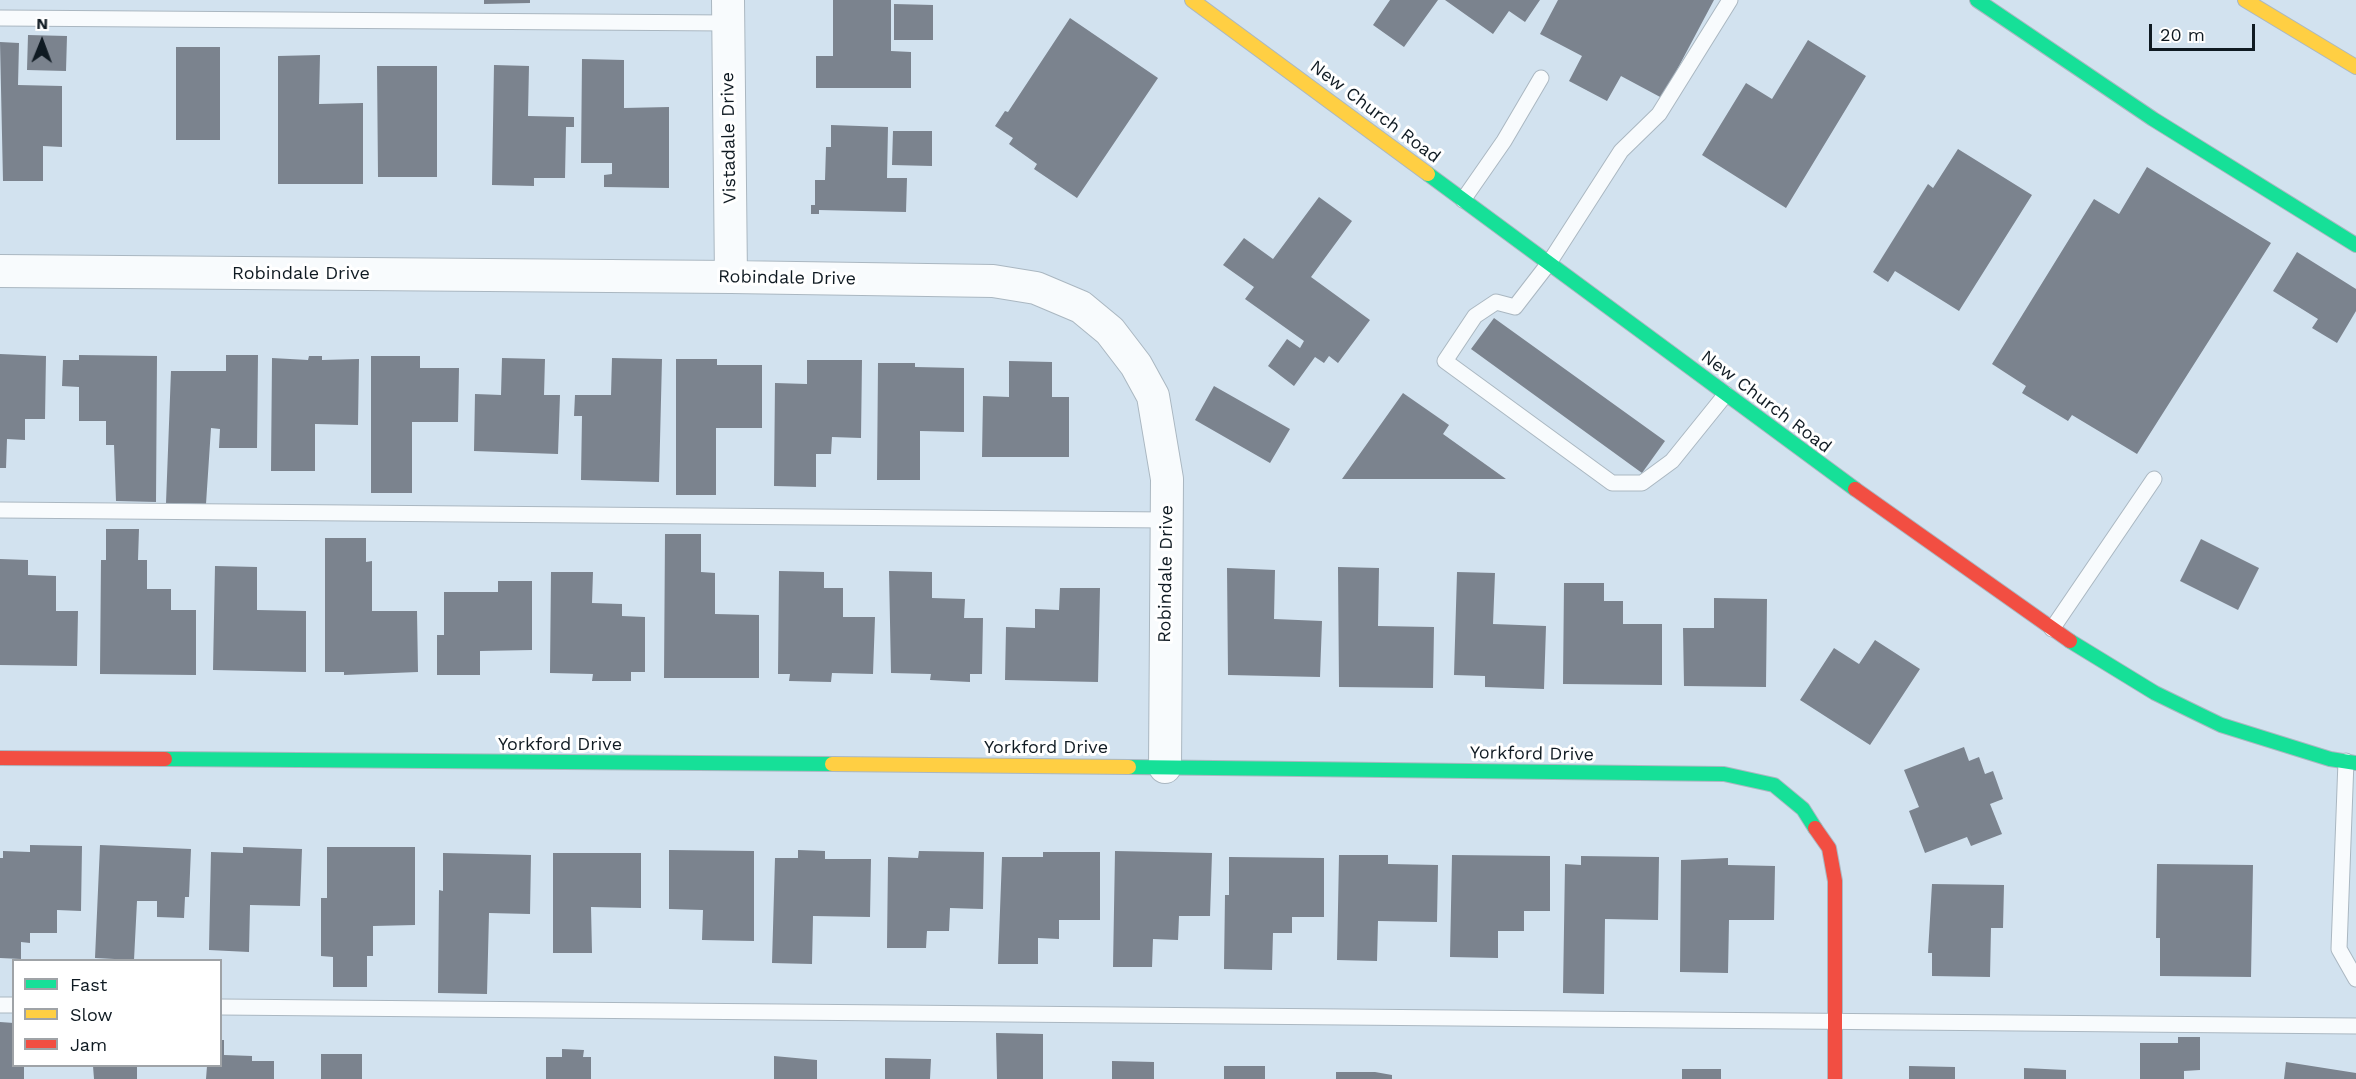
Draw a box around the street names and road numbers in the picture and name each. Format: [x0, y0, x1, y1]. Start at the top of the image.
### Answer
street label: New Church Road [1306, 56, 1444, 168]
street label: Vistadale Drive [717, 72, 741, 204]
street label: Robindale Drive [232, 263, 370, 285]
street label: Robindale Drive [718, 266, 856, 290]
street label: New Church Road [1697, 346, 1835, 458]
street label: Robindale Drive [1154, 505, 1178, 643]
street label: Yorkford Drive [498, 734, 622, 756]
street label: Yorkford Drive [984, 737, 1108, 759]
street label: Yorkford Drive [1470, 742, 1594, 766]

